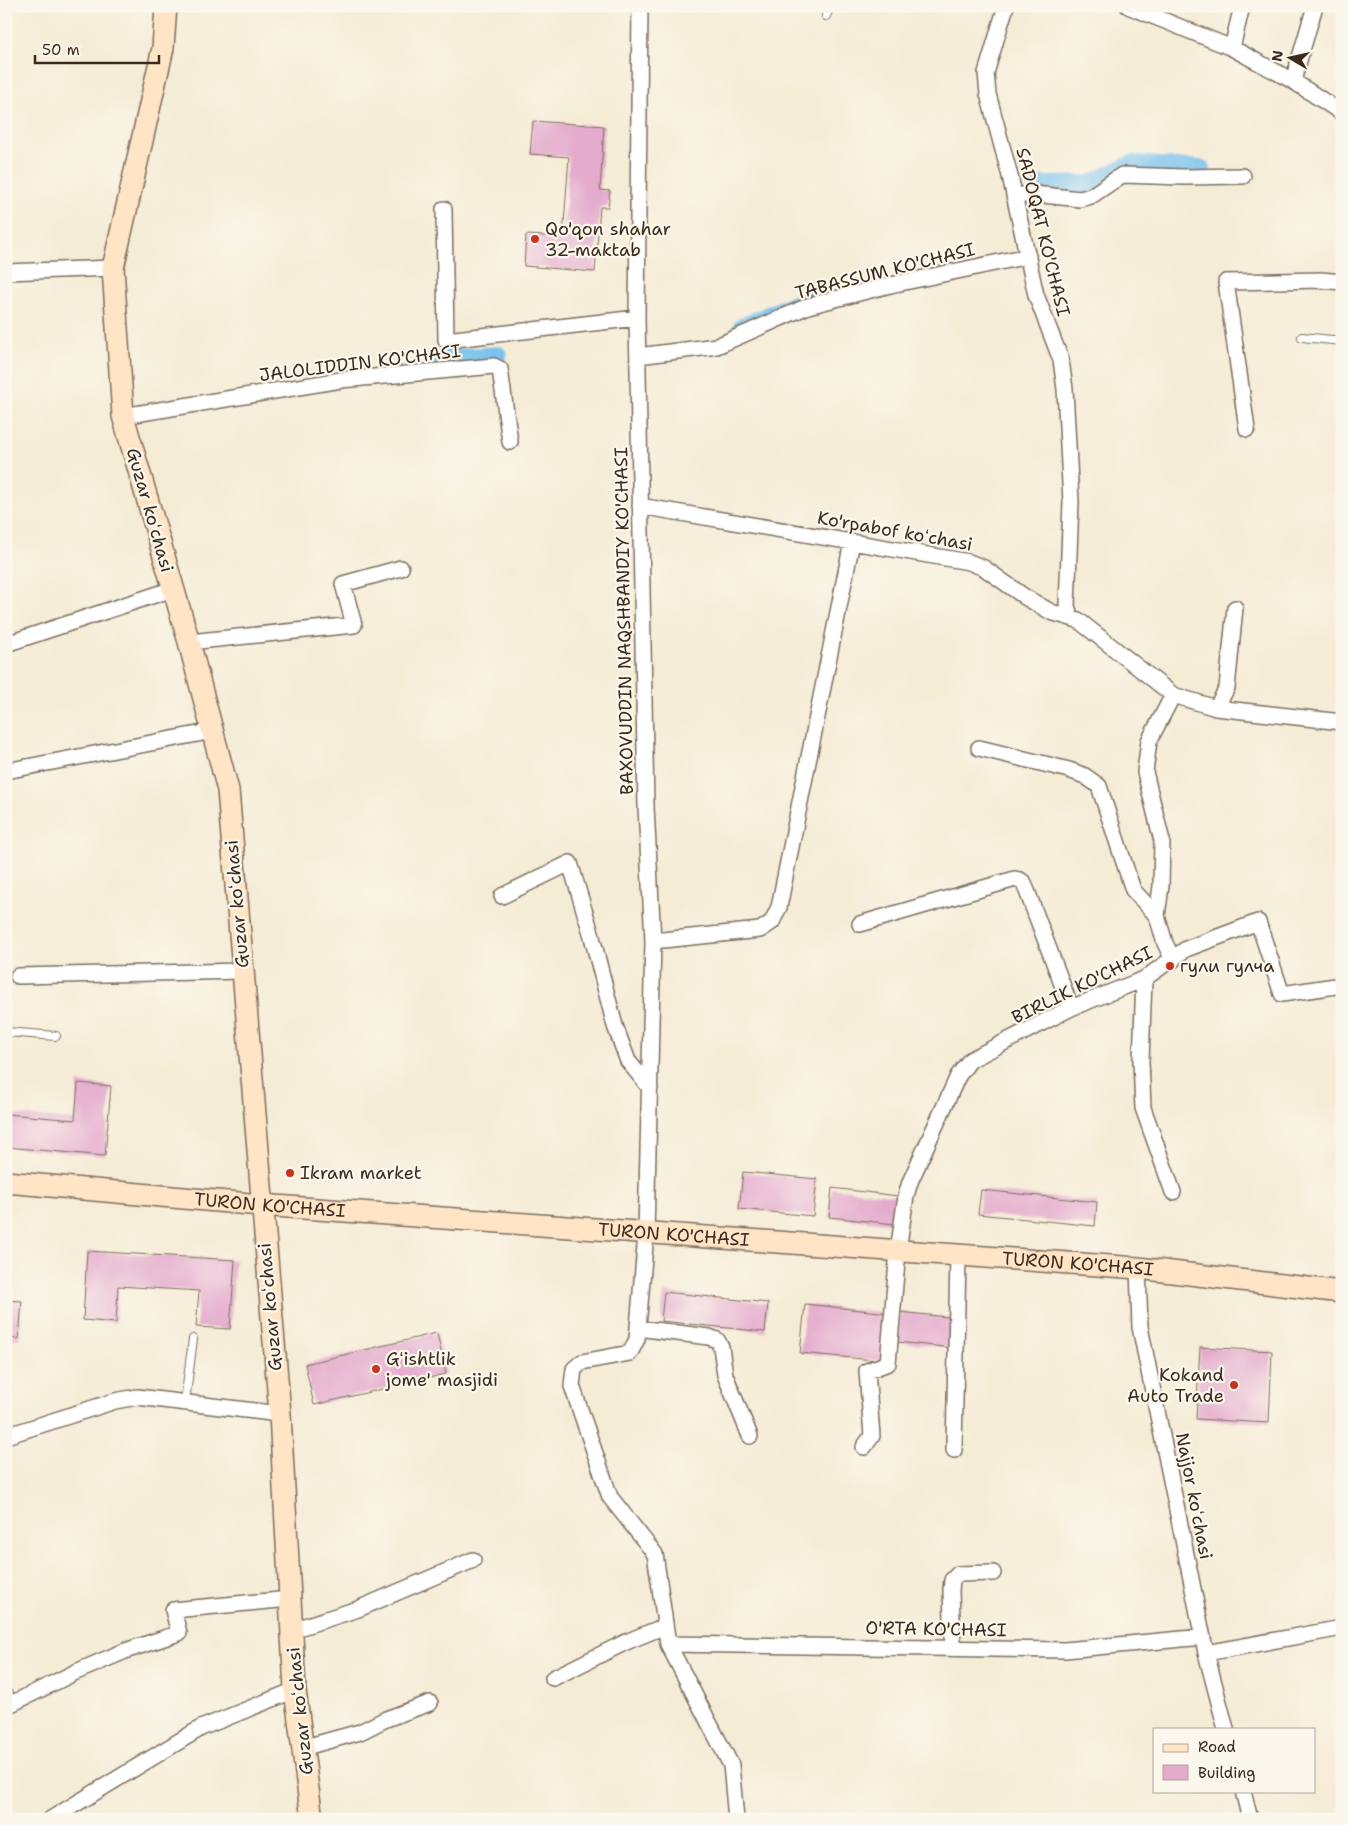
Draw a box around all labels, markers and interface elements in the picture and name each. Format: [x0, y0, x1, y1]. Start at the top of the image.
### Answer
scale bar [35, 32, 159, 64]
north arrow [1266, 32, 1316, 82]
text: 50 m [42, 40, 80, 60]
text: N [1267, 49, 1287, 63]
street label: SADOQAT KO'CHASI [1010, 145, 1076, 319]
place label: Qo'qon shahar 32-maktab [545, 217, 671, 262]
marker: Qo'qon shahar 32-maktab [529, 233, 541, 245]
street label: TABASSUM KO'CHASI [793, 237, 978, 305]
street label: JALOLIDDIN KO'CHASI [258, 339, 462, 387]
street label: Guzar koʻchasi [121, 445, 179, 575]
street label: BAXOVUDDIN NAQSHBANDIY KO'CHASI [609, 447, 639, 795]
street label: Ko'rpabof koʻchasi [816, 506, 974, 556]
street label: Guzar koʻchasi [219, 839, 255, 969]
street label: BIRLIK KO'CHASI [1008, 940, 1156, 1030]
place label: гули гулча [1180, 954, 1274, 978]
marker: гули гулча [1164, 960, 1176, 972]
place label: Ikram market [300, 1161, 422, 1185]
marker: Ikram market [284, 1167, 296, 1179]
street label: TURON KO'CHASI [193, 1187, 347, 1223]
street label: TURON KO'CHASI [597, 1217, 751, 1252]
street label: Guzar koʻchasi [252, 1242, 288, 1372]
street label: TURON KO'CHASI [1001, 1246, 1155, 1282]
place label: Gʻishtlik jome' masjidi [385, 1347, 498, 1392]
marker: Gʻishtlik jome' masjidi [370, 1363, 382, 1375]
place label: Kokand Auto Trade [1127, 1363, 1224, 1408]
marker: Kokand Auto Trade [1228, 1379, 1240, 1391]
street label: Najjor koʻchasi [1170, 1431, 1218, 1561]
street label: O'RTA KO'CHASI [865, 1616, 1007, 1642]
street label: Guzar koʻchasi [281, 1646, 319, 1776]
legend [1153, 1728, 1316, 1792]
text: Road [1198, 1737, 1236, 1757]
text: Building [1198, 1763, 1255, 1783]

